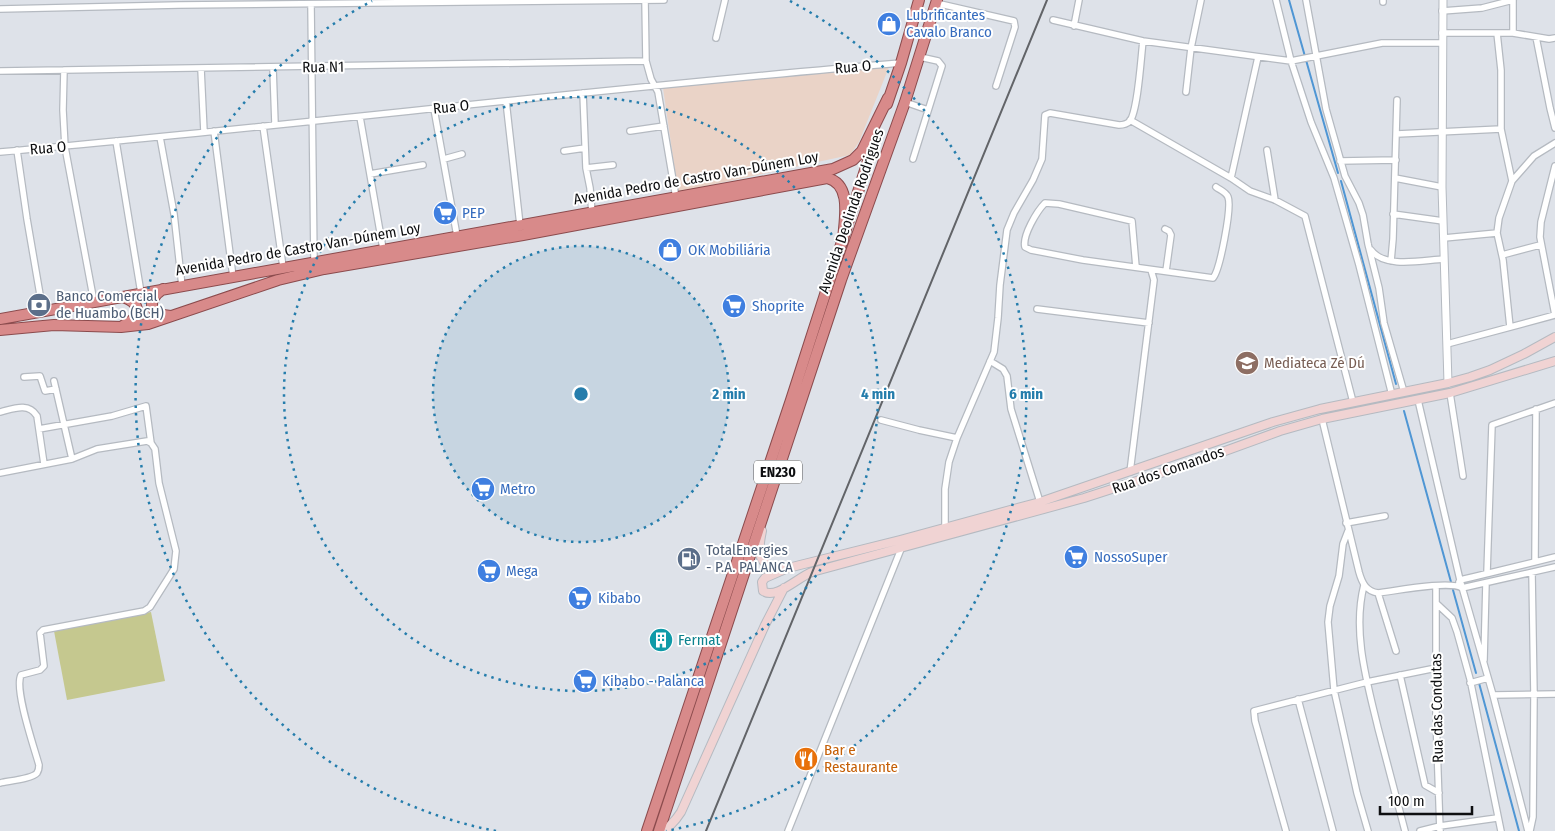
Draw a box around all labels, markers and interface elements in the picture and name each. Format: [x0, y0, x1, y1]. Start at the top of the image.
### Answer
place label: Lubrificantes Cavalo Branco [906, 6, 992, 41]
shop icon: Lubrificantes Cavalo Branco [876, 11, 902, 37]
street label: Rua O [834, 56, 872, 78]
street label: Rua N1 [302, 58, 344, 76]
street label: Rua O [432, 96, 470, 118]
street label: Avenida Deolinda Rodrigues [814, 126, 888, 296]
street label: Rua O [29, 137, 67, 159]
street label: Avenida Pedro de Castro Van-Dúnem Loy [572, 148, 820, 208]
supermarket icon: PEP [432, 200, 458, 226]
place label: PEP [462, 204, 485, 222]
street label: Avenida Pedro de Castro Van-Dúnem Loy [174, 219, 422, 279]
shop icon: OK Mobiliária [657, 237, 683, 263]
place label: OK Mobiliária [688, 241, 771, 259]
place label: Banco Comercial de Huambo (BCH) [56, 287, 164, 322]
bank icon: Banco Comercial de Huambo (BCH) [26, 292, 52, 318]
supermarket icon: Shoprite [721, 293, 747, 319]
place label: Shoprite [752, 297, 804, 315]
school or university icon: Mediateca Zé Dú [1234, 350, 1260, 376]
place label: Mediateca Zé Dú [1264, 354, 1365, 372]
centre of rings [572, 385, 590, 403]
text: 2 min [711, 385, 746, 403]
text: 4 min [861, 385, 895, 403]
text: 6 min [1009, 385, 1043, 403]
street label: Rua dos Comandos [1110, 442, 1226, 498]
road number: EN230 [754, 461, 802, 484]
supermarket icon: Metro [470, 476, 496, 502]
place label: Metro [500, 480, 536, 498]
place label: TotalEnergies - P.A. PALANCA [706, 541, 793, 576]
supermarket icon: NossoSuper [1063, 544, 1089, 570]
fuel station icon: TotalEnergies - P.A. PALANCA [676, 546, 702, 572]
place label: NossoSuper [1094, 548, 1168, 566]
supermarket icon: Mega [476, 558, 502, 584]
place label: Mega [506, 562, 538, 580]
supermarket icon: Kibabo [567, 585, 593, 611]
place label: Kibabo [598, 589, 641, 607]
building icon: Fermat [648, 627, 674, 653]
place label: Fermat [678, 631, 721, 649]
street label: Rua das Condutas [1427, 653, 1447, 763]
supermarket icon: Kibabo - Palanca [572, 668, 598, 694]
place label: Kibabo - Palanca [602, 672, 704, 690]
place label: Bar e Restaurante [824, 741, 898, 776]
restaurant icon: Bar e Restaurante [793, 746, 819, 772]
scale bar [1380, 784, 1472, 816]
text: 100 m [1388, 792, 1425, 810]

